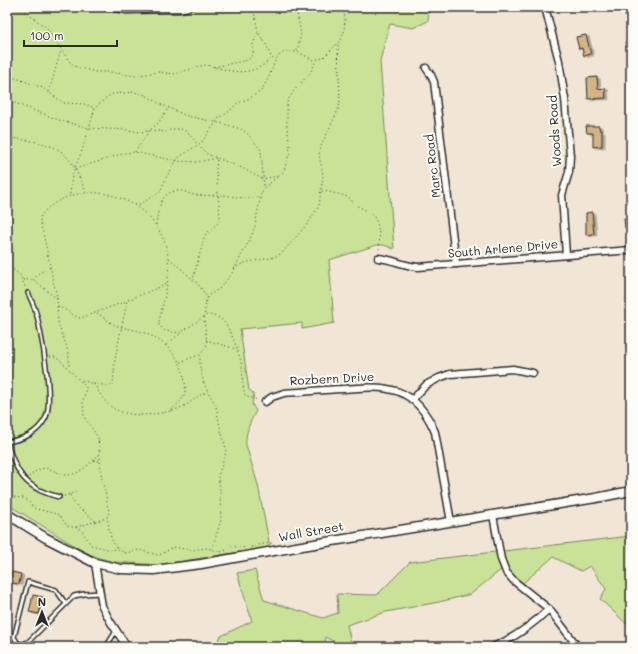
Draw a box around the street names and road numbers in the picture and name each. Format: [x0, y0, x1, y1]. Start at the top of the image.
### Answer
street label: Woods Road [543, 94, 564, 168]
street label: Marc Road [420, 133, 444, 199]
street label: South Arlene Drive [447, 235, 559, 261]
street label: Rozbern Drive [289, 368, 375, 388]
street label: Wall Street [277, 517, 345, 545]

